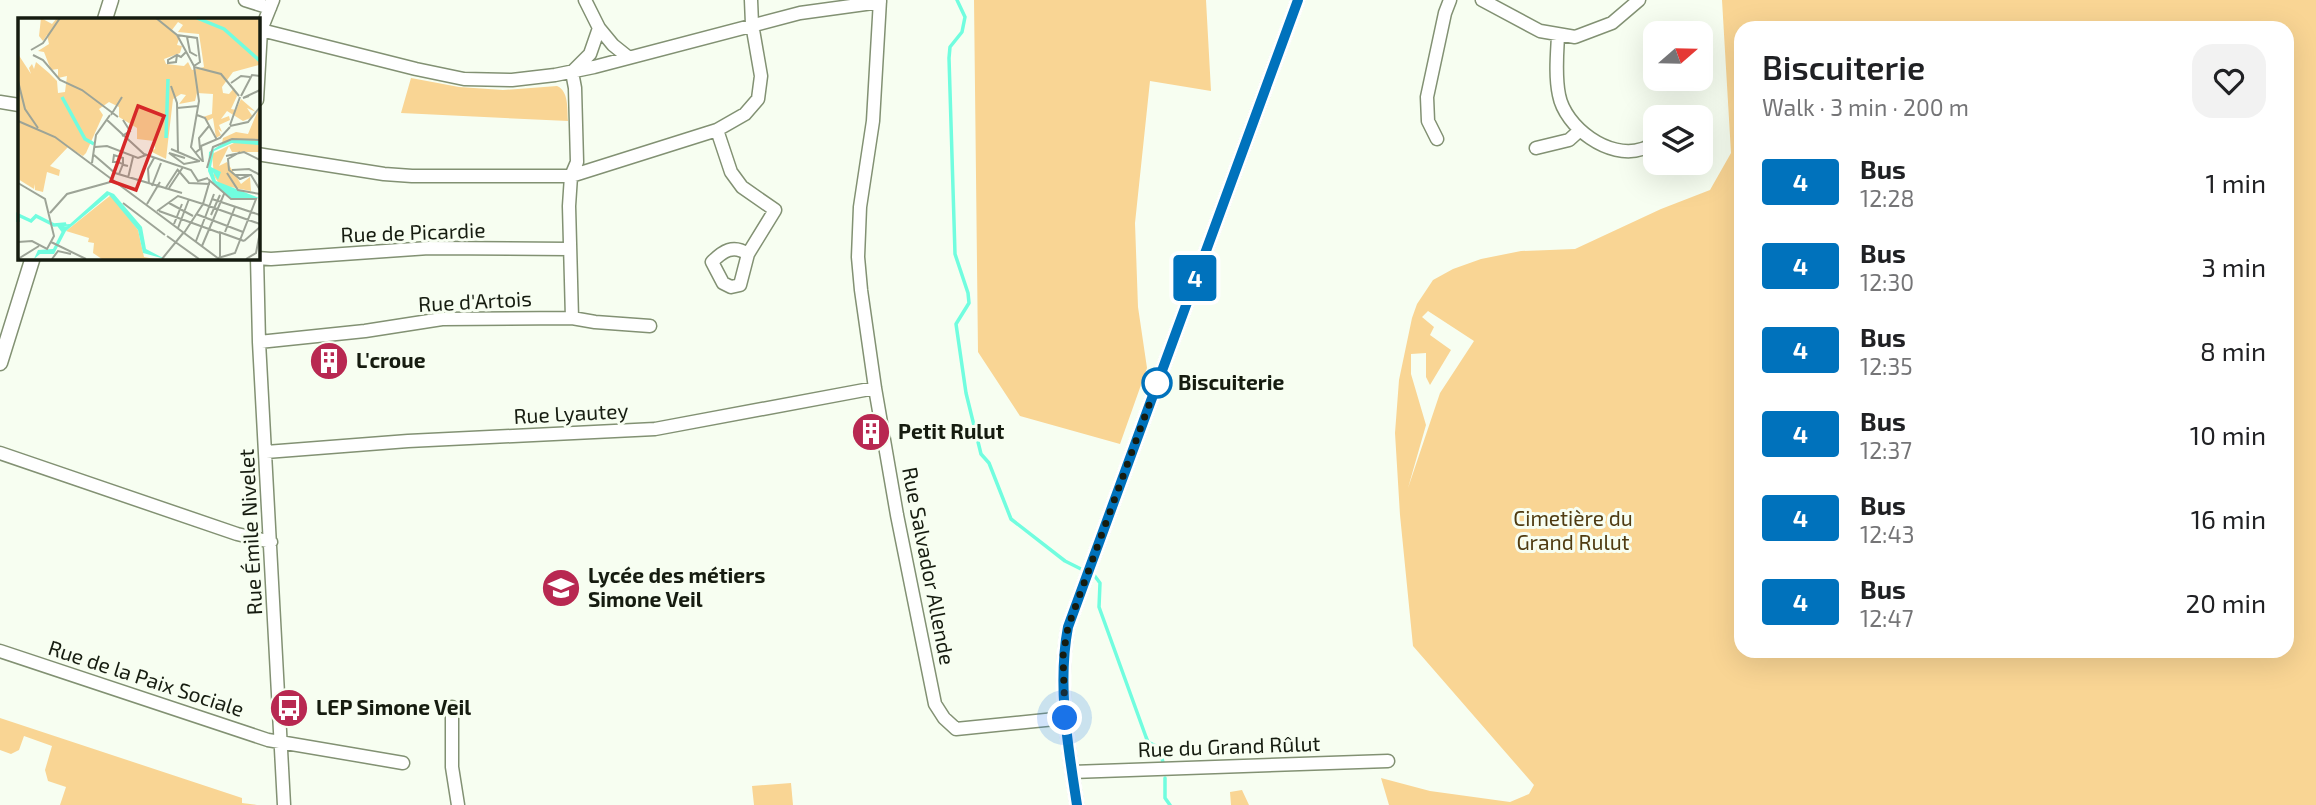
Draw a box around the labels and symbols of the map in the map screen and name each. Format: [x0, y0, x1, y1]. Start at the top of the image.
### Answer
inset map [18, 18, 259, 259]
north arrow [1643, 21, 1713, 91]
street label: Rue de Picardie [340, 216, 486, 247]
line badge: 4 [1172, 255, 1218, 301]
street label: Rue d'Artois [417, 285, 532, 316]
building icon: L'croue [308, 340, 350, 382]
place label: L'croue [356, 347, 426, 372]
marker: Biscuiterie [1142, 368, 1172, 398]
place label: Biscuiterie [1178, 369, 1285, 394]
street label: Rue Lyautey [513, 397, 629, 428]
building icon: Petit Rulut [850, 411, 892, 453]
place label: Petit Rulut [898, 418, 1005, 443]
street label: Rue Émile Nivelet [233, 448, 266, 616]
street label: Rue Salvador Allende [898, 465, 961, 667]
park label: Cimetière du Grand Rulut [1513, 505, 1633, 554]
place label: Lycée des métiers Simone Veil [588, 562, 765, 611]
school or university icon: Lycée des métiers Simone Veil [540, 567, 582, 609]
street label: Rue de la Paix Sociale [45, 634, 248, 721]
bus stop icon: LEP Simone Veil [268, 687, 310, 729]
place label: LEP Simone Veil [316, 694, 471, 719]
your location [1047, 700, 1082, 735]
street label: Rue du Grand Rûlut [1137, 730, 1321, 761]

